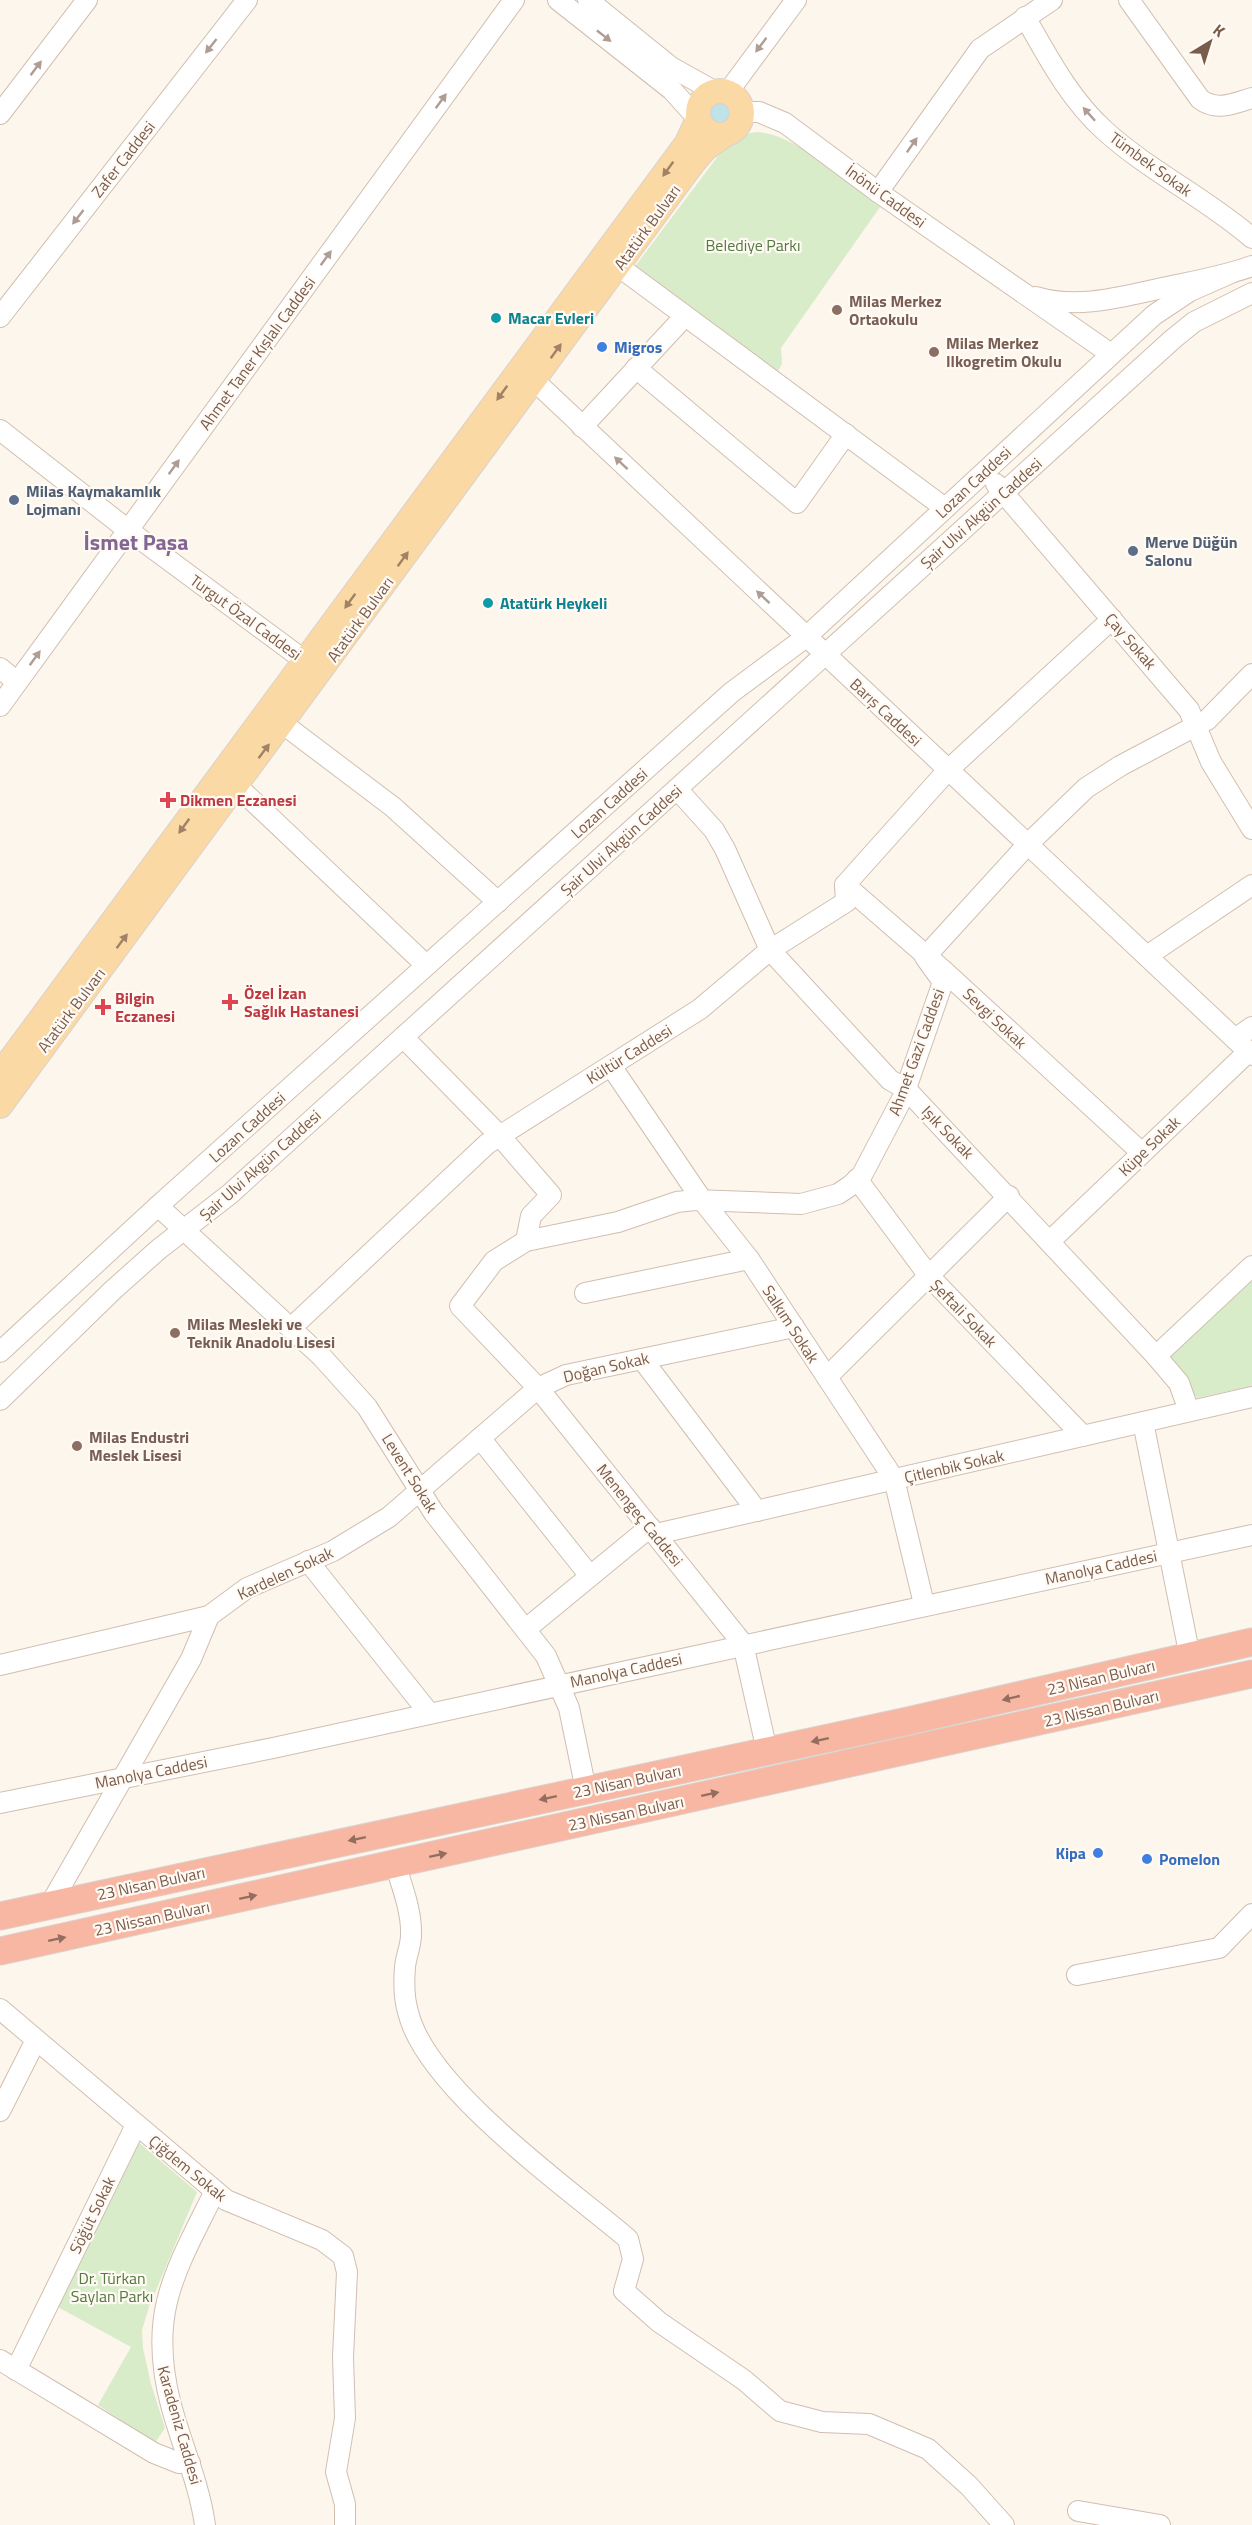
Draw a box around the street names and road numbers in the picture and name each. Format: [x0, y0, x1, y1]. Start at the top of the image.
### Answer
street label: Zafer Caddesi [85, 116, 161, 202]
street label: Tümbek Sokak [1105, 126, 1198, 202]
street label: İnönü Caddesi [841, 159, 931, 233]
street label: Atatürk Bulvarı [608, 179, 686, 275]
street label: Ahmet Taner Kışlalı Caddesi [193, 271, 321, 435]
street label: Lozan Caddesi [930, 440, 1016, 524]
street label: Şair Ulvi Akgün Caddesi [915, 452, 1047, 574]
street label: Turgut Özal Caddesi [185, 568, 307, 666]
street label: Atatürk Bulvarı [321, 571, 399, 667]
street label: Çay Sokak [1100, 607, 1163, 675]
street label: Barış Caddesi [845, 672, 927, 752]
street label: Lozan Caddesi [565, 762, 653, 844]
street label: Şair Ulvi Akgün Caddesi [555, 779, 687, 901]
street label: Atatürk Bulvarı [31, 963, 111, 1057]
street label: Sevgi Sokak [958, 982, 1033, 1054]
street label: Ahmet Gazi Caddesi [882, 985, 950, 1119]
street label: Kültür Caddesi [582, 1018, 676, 1090]
street label: Lozan Caddesi [203, 1086, 291, 1168]
street label: Işık Sokak [916, 1100, 980, 1164]
street label: Şair Ulvi Akgün Caddesi [194, 1104, 326, 1226]
street label: Küpe Sokak [1113, 1110, 1186, 1182]
street label: Şeftali Sokak [925, 1273, 1003, 1353]
street label: Salkım Sokak [757, 1280, 825, 1368]
street label: Doğan Sokak [561, 1345, 652, 1389]
street label: Levent Sokak [376, 1429, 444, 1517]
street label: Çitlenbik Sokak [902, 1443, 1007, 1489]
street label: Menengeç Caddesi [591, 1458, 689, 1572]
street label: Kardelen Sokak [233, 1540, 337, 1606]
street label: Manolya Caddesi [1043, 1543, 1159, 1591]
street label: Manolya Caddesi [568, 1646, 684, 1694]
street label: 23 Nisan Bulvarı [1045, 1653, 1157, 1701]
street label: 23 Nissan Bulvarı [1041, 1683, 1161, 1733]
street label: Manolya Caddesi [93, 1749, 209, 1795]
street label: 23 Nisan Bulvarı [571, 1758, 683, 1804]
street label: 23 Nissan Bulvarı [566, 1789, 686, 1837]
street label: 23 Nisan Bulvarı [95, 1860, 207, 1906]
street label: 23 Nissan Bulvarı [92, 1894, 212, 1942]
street label: Çiğdem Sokak [144, 2129, 232, 2207]
street label: Söğüt Sokak [63, 2172, 121, 2258]
street label: Karadeniz Caddesi [152, 2363, 208, 2487]

